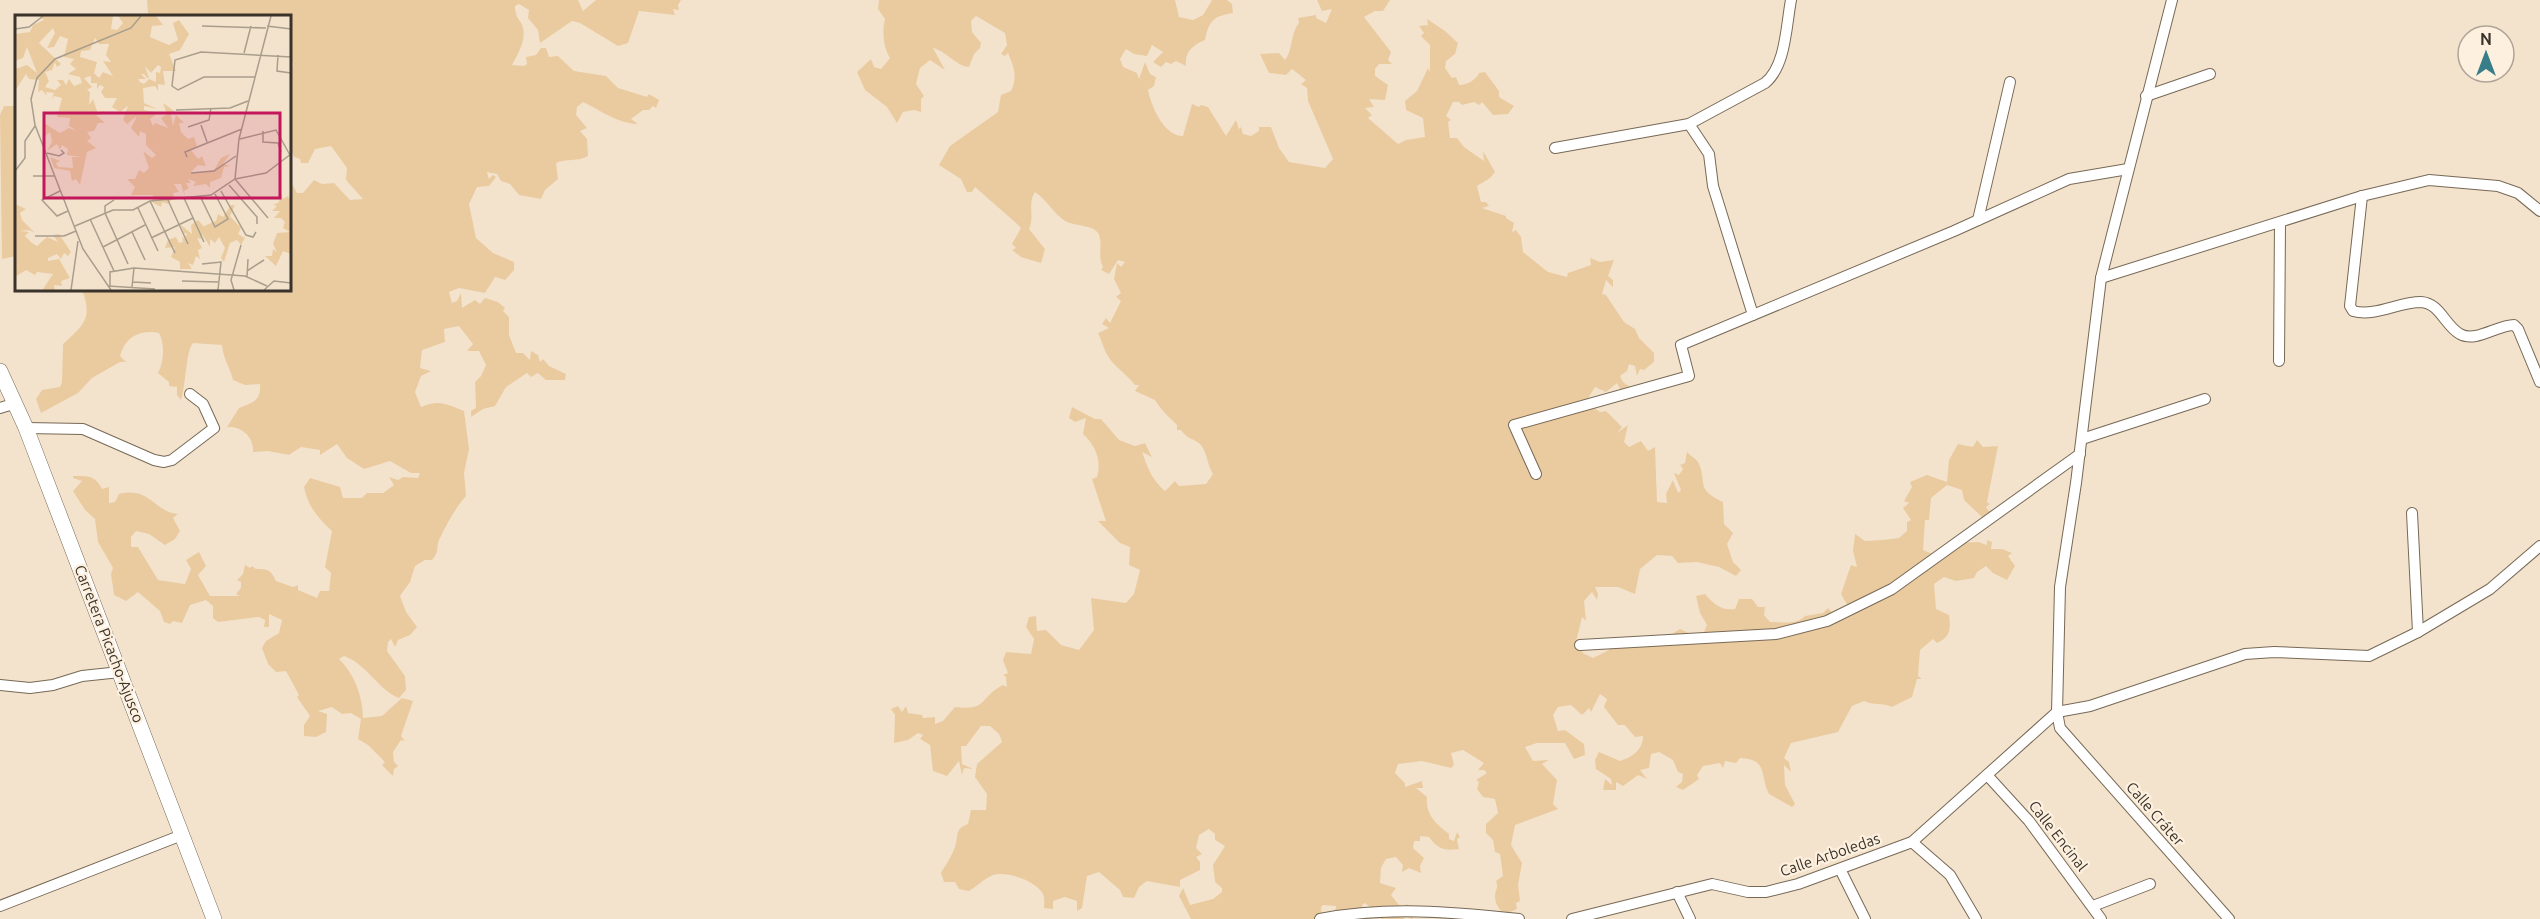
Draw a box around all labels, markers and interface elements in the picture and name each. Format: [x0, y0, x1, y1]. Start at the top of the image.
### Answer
inset map [15, 15, 291, 291]
north arrow [2456, 24, 2516, 84]
text: N [2480, 30, 2492, 48]
street label: Carretera Picacho-Ajusco [71, 563, 147, 725]
street label: Calle Cráter [2123, 778, 2188, 849]
street label: Calle Encinal [2026, 797, 2091, 874]
street label: Calle Arboledas [1778, 829, 1882, 880]

